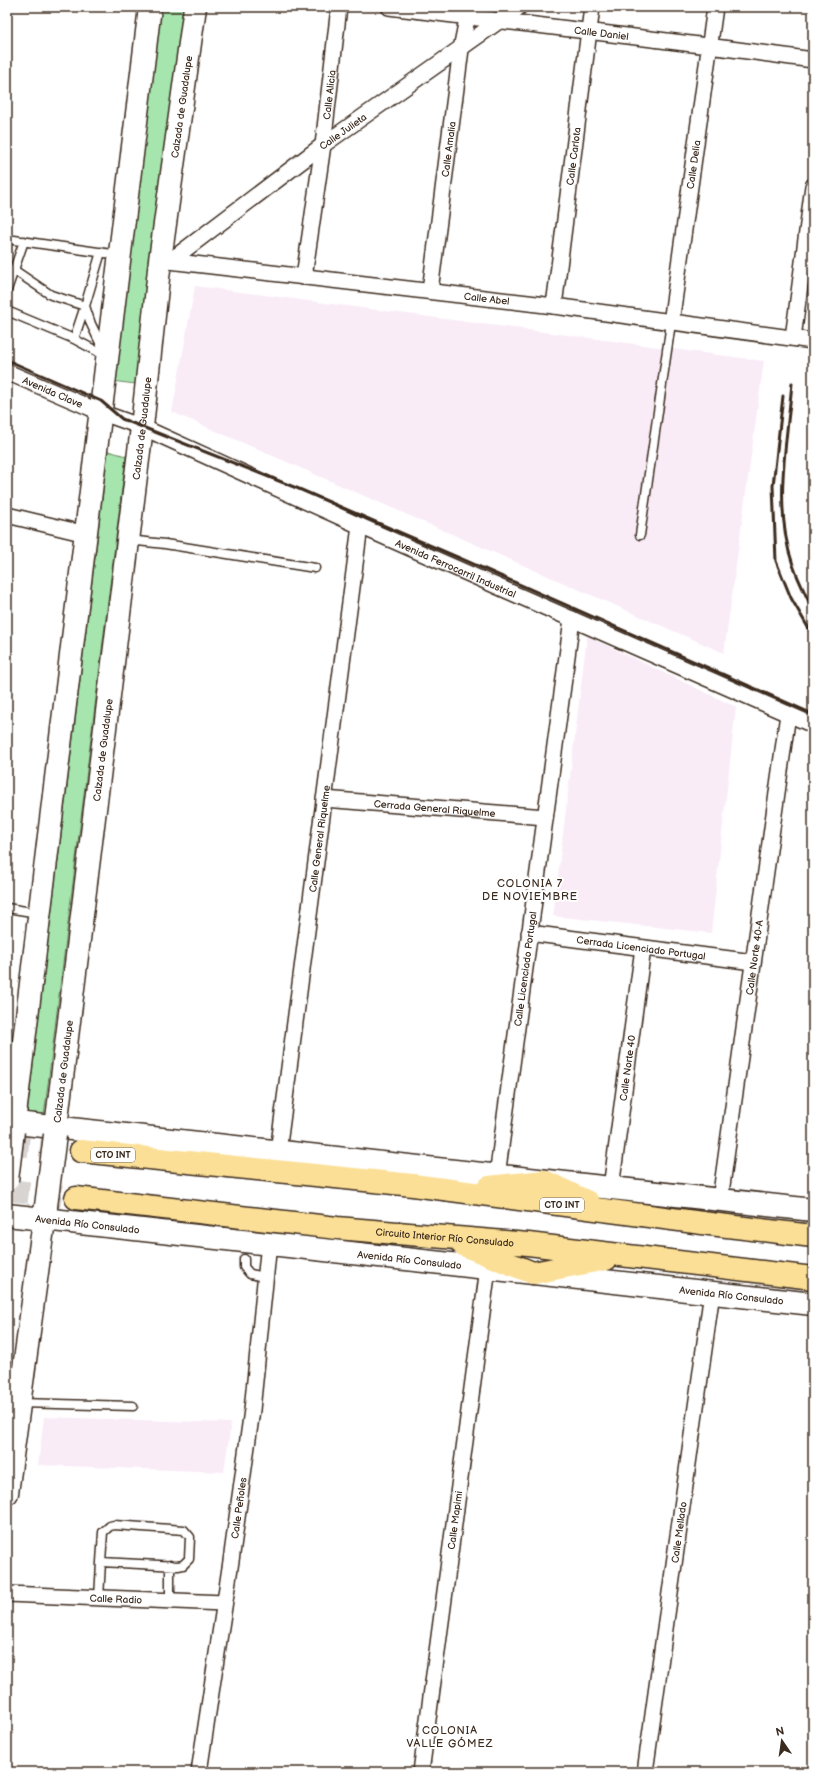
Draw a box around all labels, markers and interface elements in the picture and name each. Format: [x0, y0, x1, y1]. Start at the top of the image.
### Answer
street label: Calle Daniel [573, 25, 629, 43]
street label: Calzada de Guadalupe [169, 55, 195, 159]
street label: Calle Alicia [321, 69, 339, 120]
street label: Calle Julieta [317, 111, 369, 153]
street label: Calle Amalia [440, 120, 459, 178]
street label: Calle Carlota [564, 126, 584, 186]
street label: Calle Delia [685, 139, 703, 190]
street label: Calle Abel [463, 291, 510, 308]
street label: Avenida Clave [21, 374, 84, 411]
street label: Calzada de Guadalupe [131, 376, 154, 481]
street label: Avenida Ferrocarril Industrial [393, 537, 518, 601]
street label: Calzada de Guadalupe [91, 698, 116, 802]
street label: Calle General Riquelme [307, 784, 333, 893]
street label: Cerrada General Riquelme [373, 798, 496, 820]
district label: COLONIA 7 DE NOVIEMBRE [482, 877, 578, 903]
street label: Calle Licenciado Portugal [512, 911, 540, 1027]
street label: Calle Norte 40-A [744, 918, 766, 996]
street label: Cerrada Licenciado Portugal [576, 934, 706, 963]
street label: Calzada de Guadalupe [52, 1019, 76, 1124]
street label: Calle Norte 40 [618, 1034, 638, 1102]
road number: CTO INT [91, 1148, 135, 1162]
road number: CTO INT [540, 1198, 584, 1212]
street label: Avenida Río Consulado [35, 1213, 140, 1237]
street label: Circuito Interior Río Consulado [375, 1226, 515, 1250]
street label: Avenida Río Consulado [357, 1249, 462, 1272]
street label: Avenida Río Consulado [679, 1284, 785, 1308]
street label: Calle Peñoles [229, 1476, 250, 1540]
street label: Calle Mapimi [446, 1490, 465, 1550]
street label: Calle Mellado [669, 1501, 690, 1564]
street label: Calle Radio [89, 1592, 143, 1607]
north arrow [762, 1721, 802, 1761]
district label: COLONIA VALLE GÓMEZ [407, 1724, 493, 1750]
text: N [774, 1724, 785, 1739]

